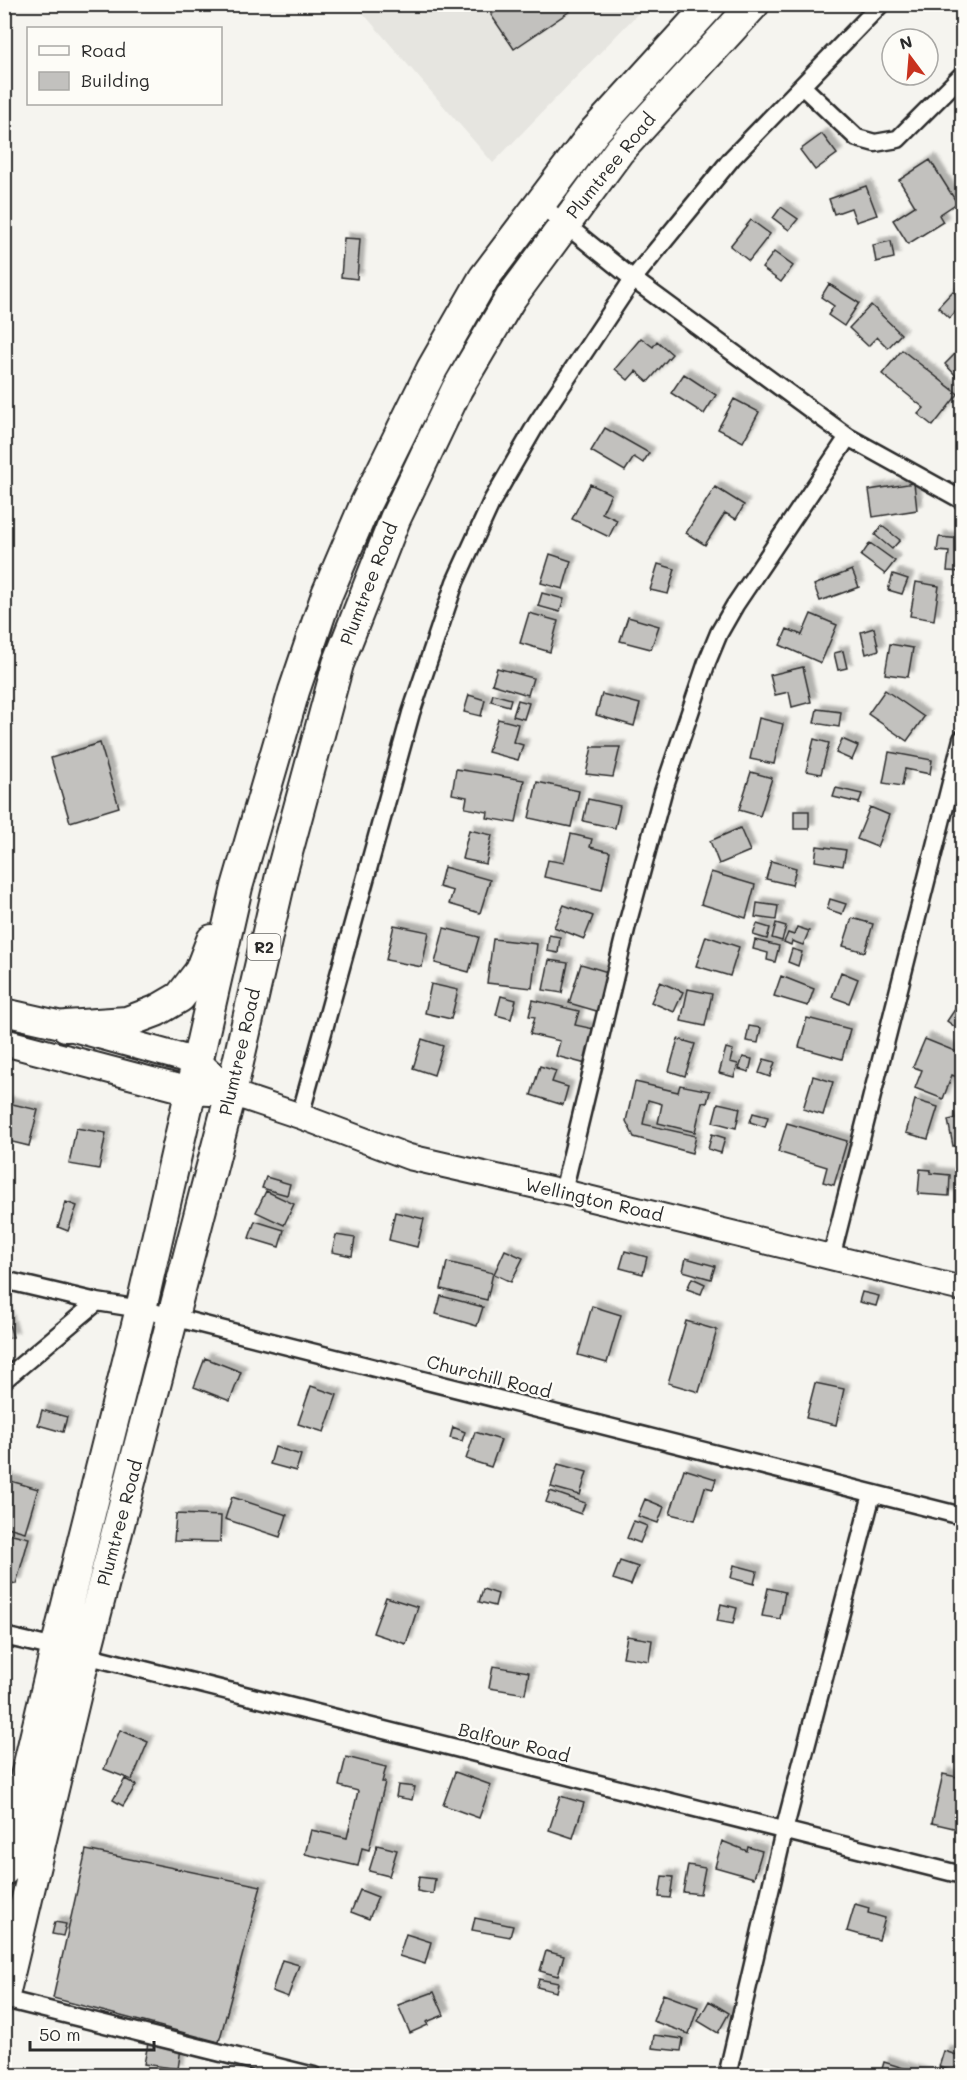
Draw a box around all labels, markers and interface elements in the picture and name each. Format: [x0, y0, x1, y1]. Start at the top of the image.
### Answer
legend [27, 27, 222, 105]
north arrow [880, 27, 940, 87]
text: N [897, 30, 914, 54]
text: Road [81, 38, 126, 62]
text: Building [81, 68, 149, 92]
street label: Plumtree Road [560, 107, 660, 223]
street label: Plumtree Road [334, 519, 402, 648]
road number: R2 [248, 934, 280, 960]
street label: Plumtree Road [213, 986, 265, 1118]
street label: Wellington Road [523, 1171, 666, 1227]
street label: Churchill Road [424, 1349, 554, 1403]
street label: Plumtree Road [91, 1457, 147, 1588]
street label: Balfour Road [456, 1717, 572, 1767]
scale bar [30, 2014, 154, 2052]
text: 50 m [39, 2022, 81, 2046]

